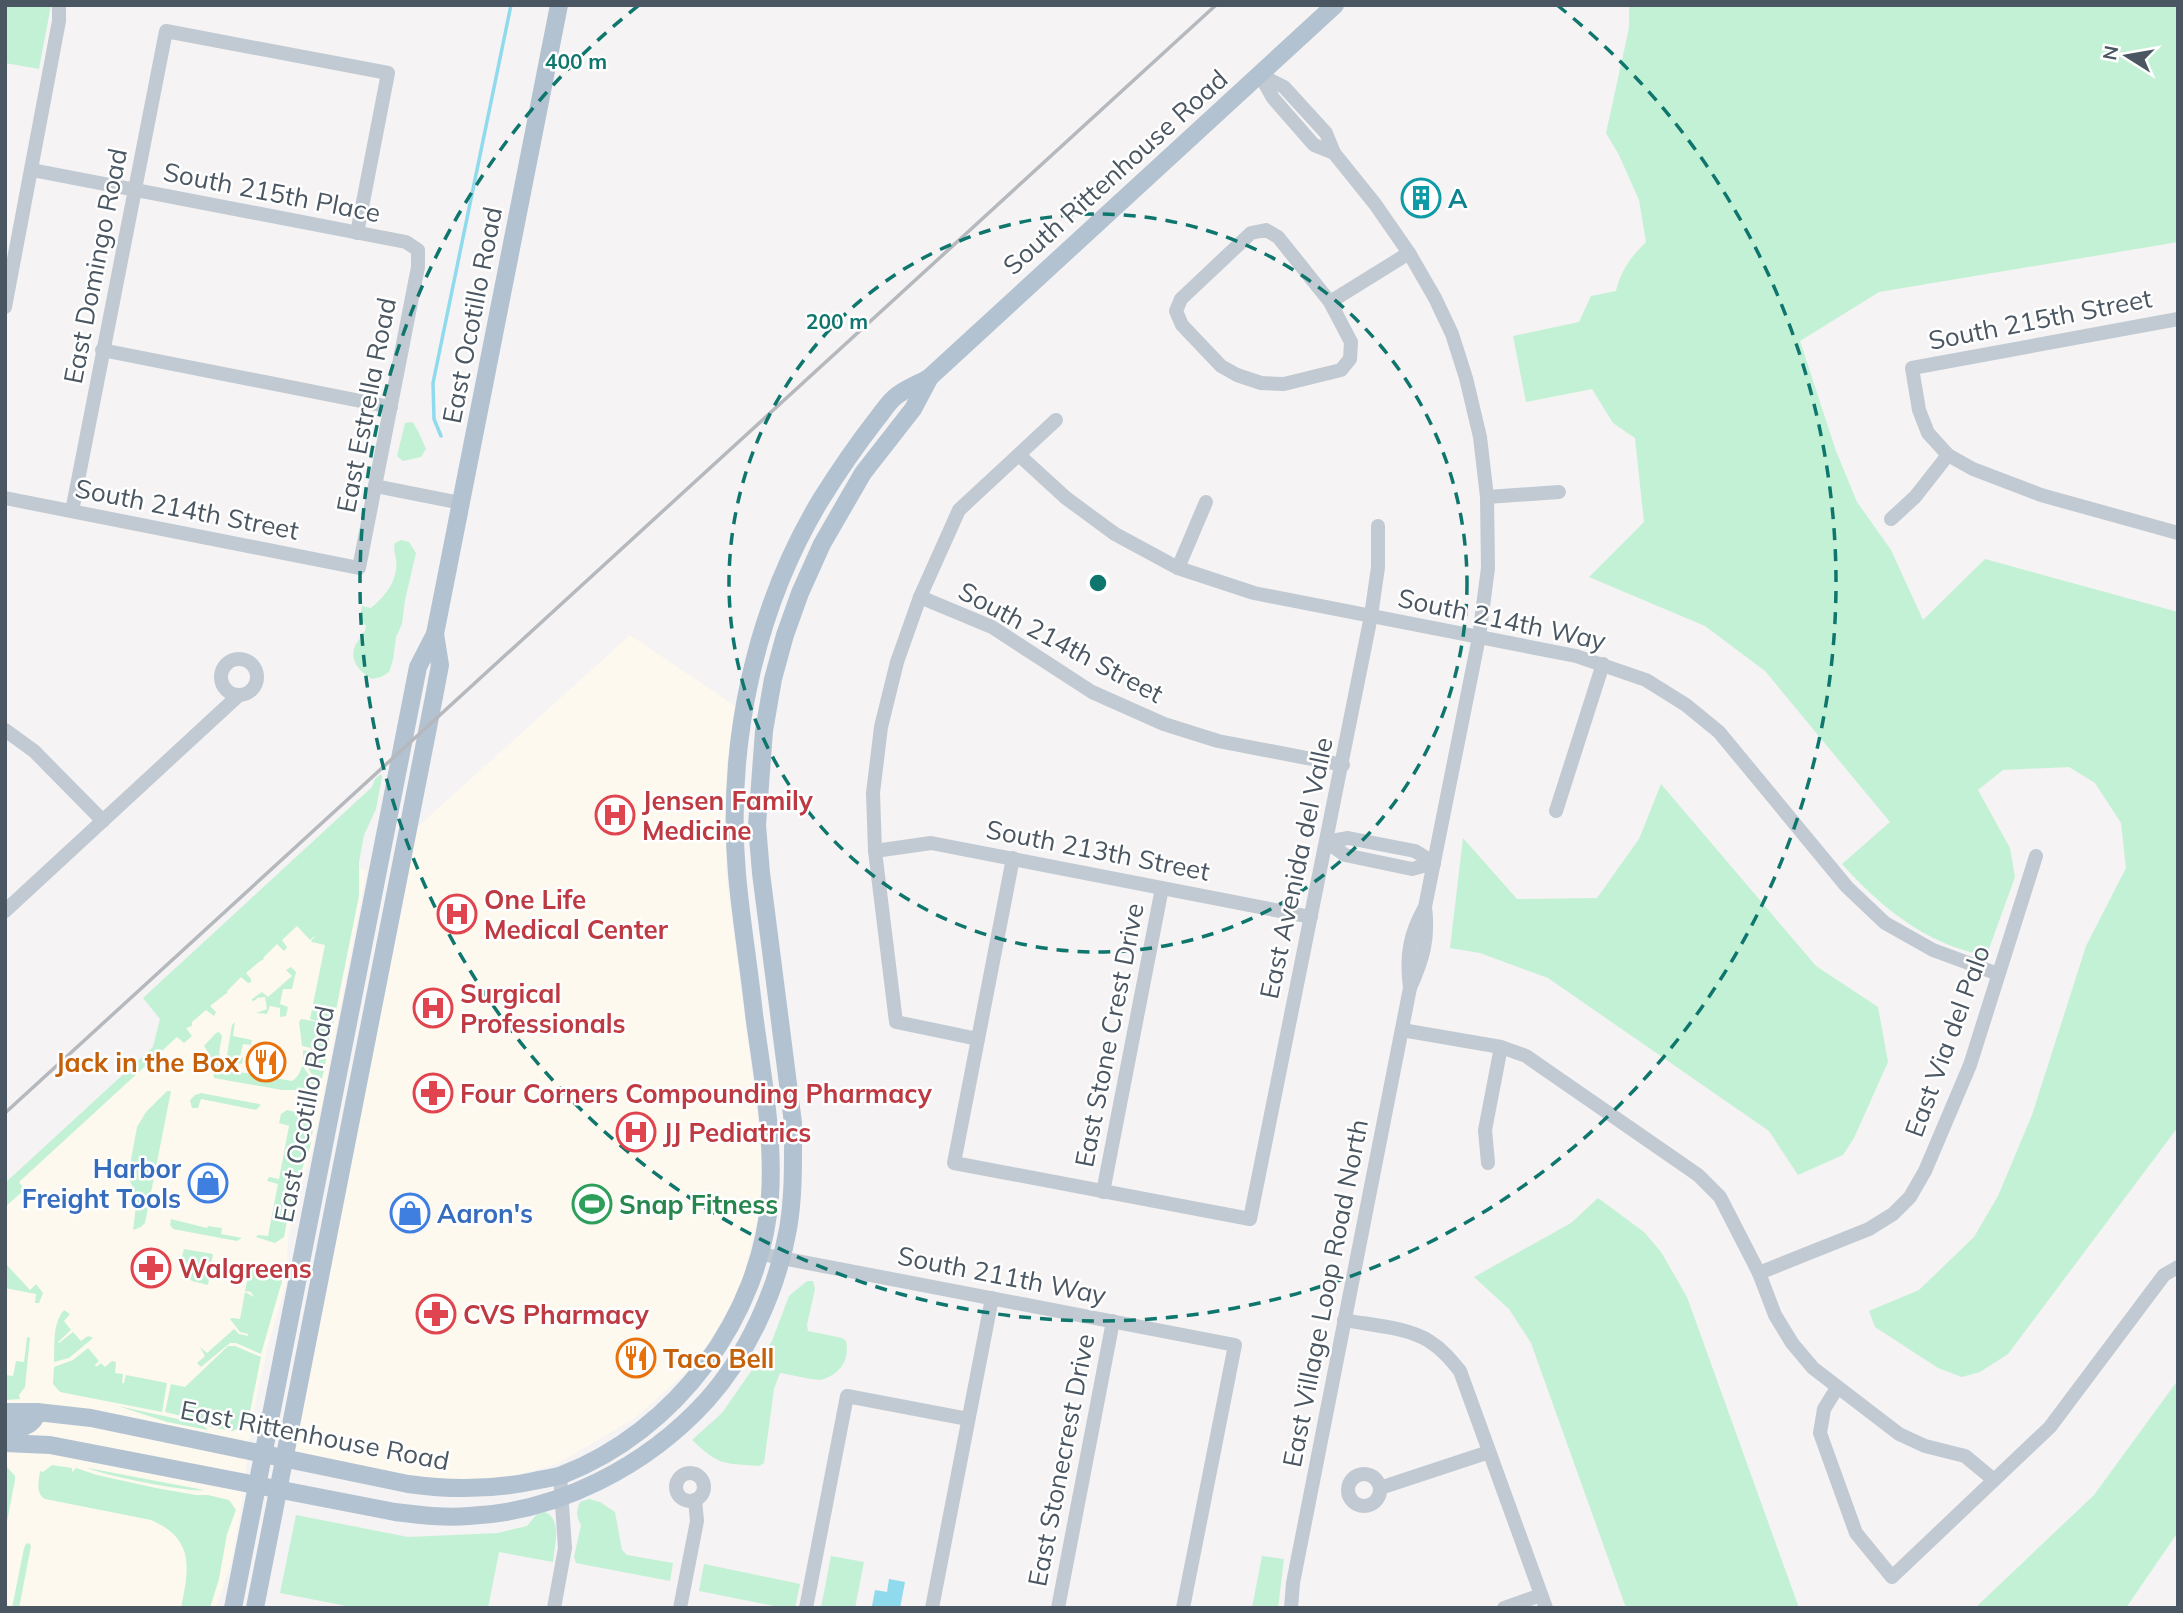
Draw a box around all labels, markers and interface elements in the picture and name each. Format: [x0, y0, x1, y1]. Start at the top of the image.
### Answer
north arrow [2092, 21, 2162, 91]
text: N [2097, 43, 2123, 62]
text: 400 m [545, 48, 607, 74]
street label: South Rittenhouse Road [996, 62, 1234, 282]
street label: East Domingo Road [56, 146, 134, 386]
street label: South 215th Place [161, 155, 383, 229]
building icon: A [1400, 177, 1442, 219]
place label: A [1448, 182, 1468, 215]
street label: East Ocotillo Road [435, 204, 509, 426]
street label: South 215th Street [1925, 281, 2155, 357]
street label: East Estrella Road [329, 295, 403, 515]
text: 200 m [806, 308, 868, 334]
street label: South 214th Street [72, 471, 302, 547]
centre of rings [1086, 571, 1110, 595]
street label: South 214th Street [953, 574, 1169, 710]
street label: South 214th Way [1395, 581, 1609, 657]
street label: East Avenida del Valle [1252, 734, 1340, 1002]
place label: Jensen Family Medicine [642, 784, 814, 847]
hospital icon: Jensen Family Medicine [594, 794, 636, 836]
street label: South 213th Street [983, 812, 1213, 888]
place label: One Life Medical Center [484, 883, 669, 946]
hospital icon: One Life Medical Center [436, 893, 478, 935]
street label: East Stone Crest Drive [1067, 900, 1151, 1170]
street label: East Via del Palo [1897, 941, 1997, 1141]
place label: Surgical Professionals [460, 977, 626, 1040]
hospital icon: Surgical Professionals [412, 987, 454, 1029]
street label: East Ocotillo Road [267, 1003, 341, 1225]
restaurant icon: Jack in the Box [245, 1041, 287, 1083]
place label: Jack in the Box [55, 1046, 240, 1079]
pharmacy icon: Four Corners Compounding Pharmacy [412, 1072, 454, 1114]
place label: Four Corners Compounding Pharmacy [460, 1077, 933, 1110]
hospital icon: JJ Pediatrics [615, 1111, 657, 1153]
place label: JJ Pediatrics [663, 1116, 811, 1149]
street label: East Village Loop Road North [1275, 1116, 1375, 1470]
place label: Harbor Freight Tools [22, 1152, 182, 1215]
shop icon: Harbor Freight Tools [187, 1162, 229, 1204]
sports icon: Snap Fitness [571, 1183, 613, 1225]
place label: Snap Fitness [619, 1188, 778, 1221]
shop icon: Aaron's [389, 1192, 431, 1234]
place label: Aaron's [437, 1197, 533, 1230]
street label: South 211th Way [895, 1239, 1109, 1311]
pharmacy icon: Walgreens [130, 1247, 172, 1289]
place label: Walgreens [178, 1252, 312, 1285]
pharmacy icon: CVS Pharmacy [415, 1293, 457, 1335]
place label: CVS Pharmacy [463, 1298, 650, 1331]
street label: East Stonecrest Drive [1020, 1331, 1102, 1589]
restaurant icon: Taco Bell [615, 1337, 657, 1379]
place label: Taco Bell [663, 1342, 774, 1375]
street label: East Rittenhouse Road [178, 1393, 452, 1477]

